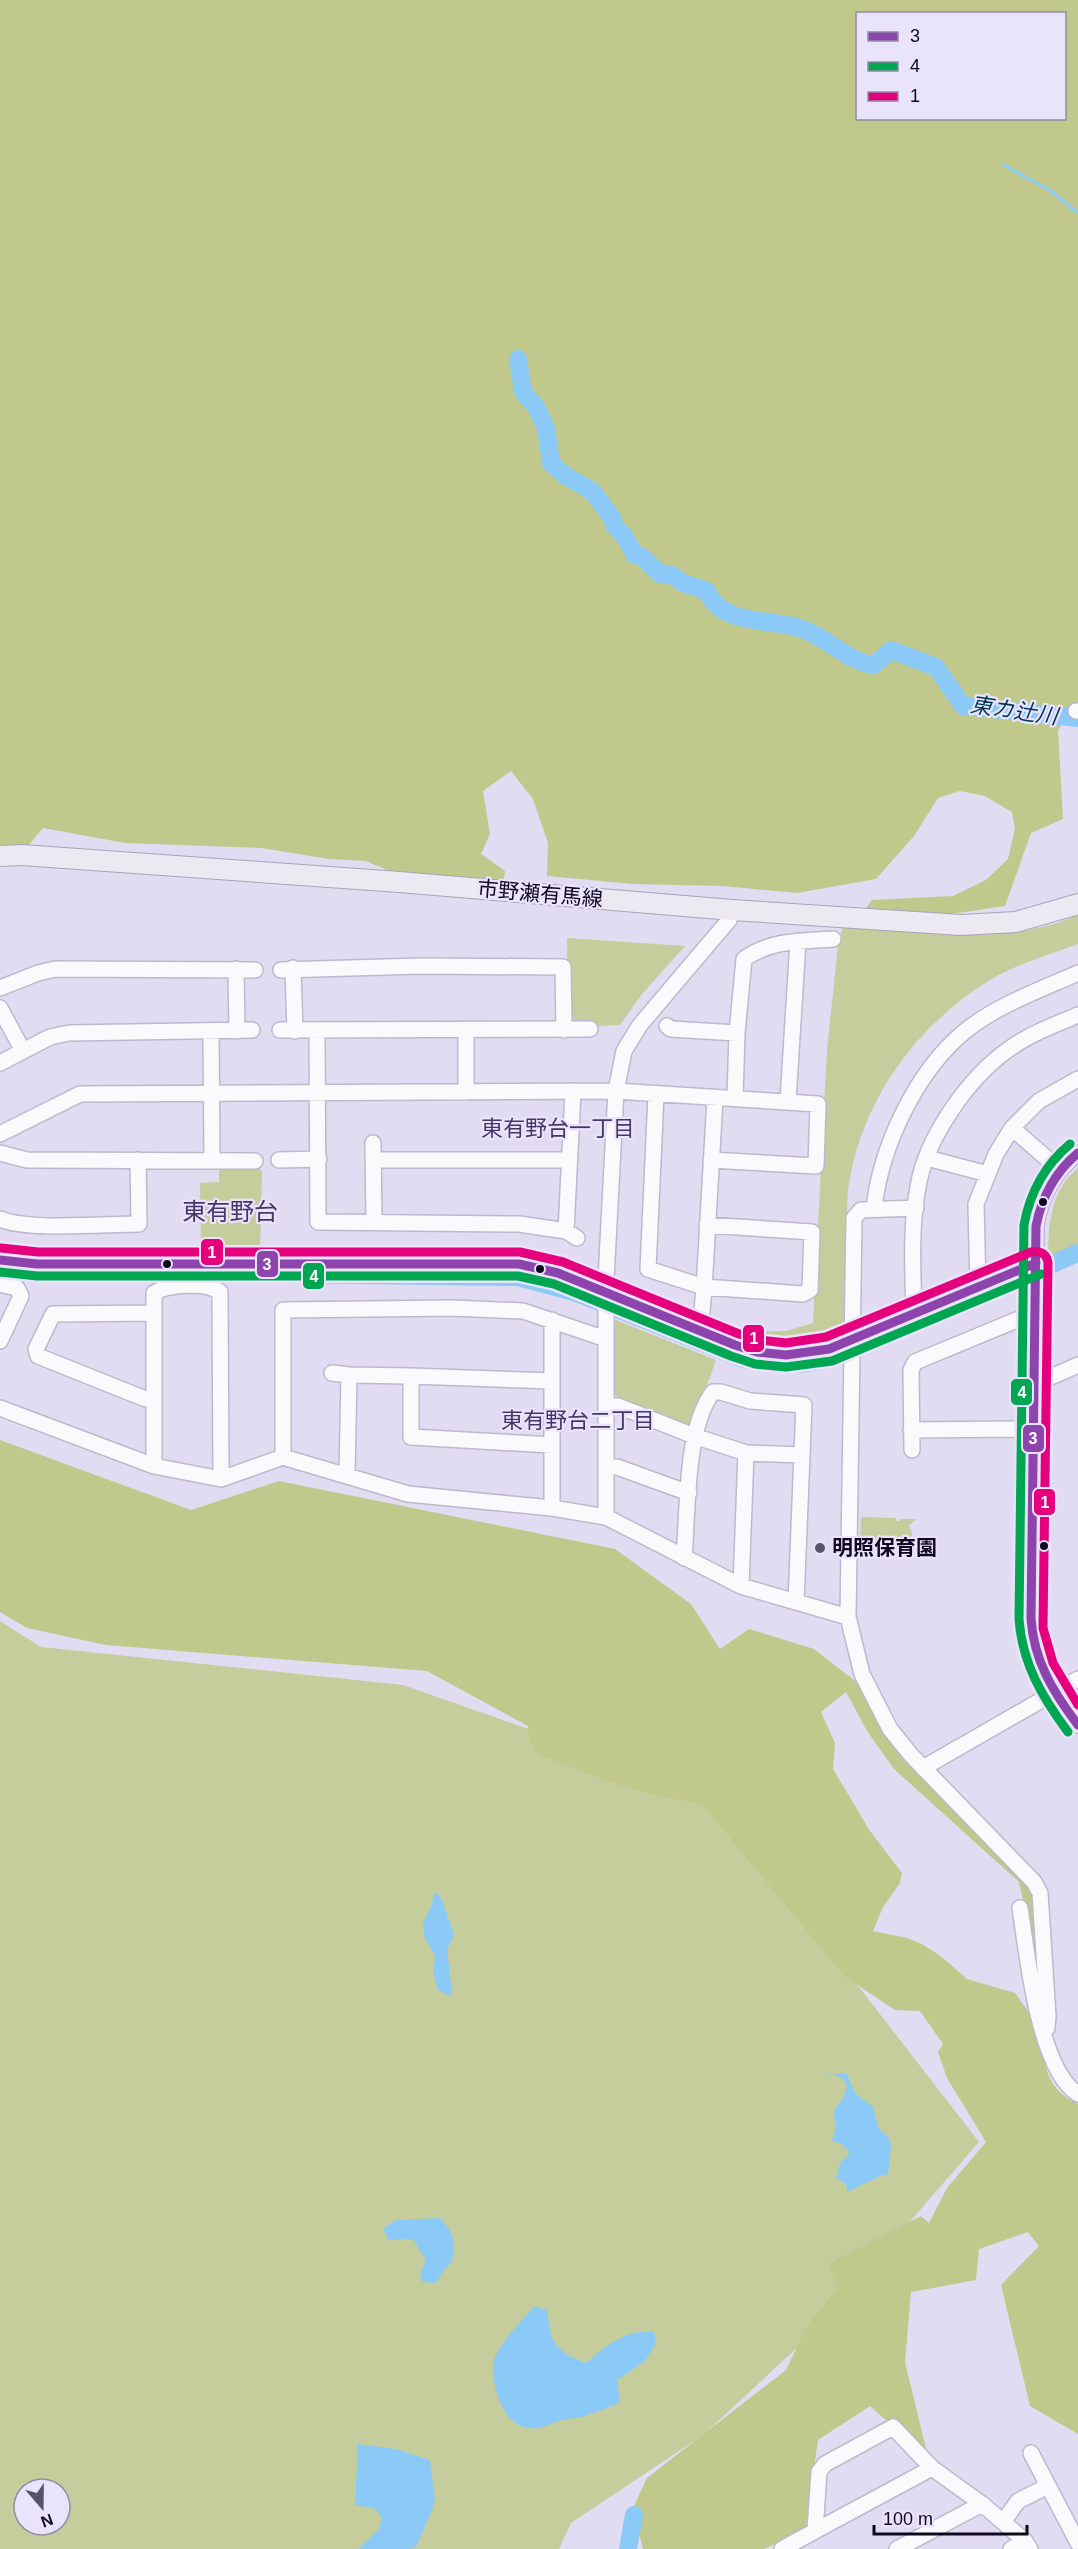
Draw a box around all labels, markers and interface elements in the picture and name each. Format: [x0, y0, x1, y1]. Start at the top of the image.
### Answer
legend [856, 12, 1066, 120]
text: 3 [910, 26, 920, 46]
text: 4 [910, 56, 920, 76]
text: 1 [910, 86, 920, 106]
water label: 東カ辻川 [969, 692, 1061, 729]
street label: 市野瀬有馬線 [476, 877, 604, 910]
district label: 東有野台一丁目 [481, 1116, 635, 1141]
unlabelled marker [1037, 1196, 1049, 1208]
district label: 東有野台 [182, 1198, 278, 1225]
line badge: 1 [200, 1238, 224, 1266]
text: 1 [208, 1244, 217, 1261]
line badge: 3 [256, 1250, 279, 1278]
text: 3 [263, 1256, 272, 1273]
unlabelled marker [161, 1258, 173, 1270]
line badge: 4 [302, 1262, 325, 1290]
unlabelled marker [534, 1263, 546, 1275]
text: 4 [310, 1268, 319, 1285]
line badge: 1 [742, 1324, 765, 1353]
text: 1 [750, 1330, 759, 1347]
line badge: 4 [1010, 1378, 1033, 1406]
text: 4 [1018, 1384, 1027, 1401]
district label: 東有野台二丁目 [501, 1408, 655, 1433]
line badge: 3 [1022, 1424, 1045, 1453]
text: 3 [1029, 1430, 1038, 1447]
line badge: 1 [1033, 1488, 1056, 1516]
text: 1 [1041, 1494, 1050, 1511]
place label: 明照保育園 [832, 1536, 937, 1559]
unlabelled marker [1038, 1540, 1050, 1552]
marker: 明照保育園 [813, 1541, 827, 1555]
north arrow [12, 2477, 72, 2537]
scale bar [874, 2498, 1027, 2536]
text: 100 m [883, 2509, 933, 2529]
text: N [39, 2511, 55, 2531]

